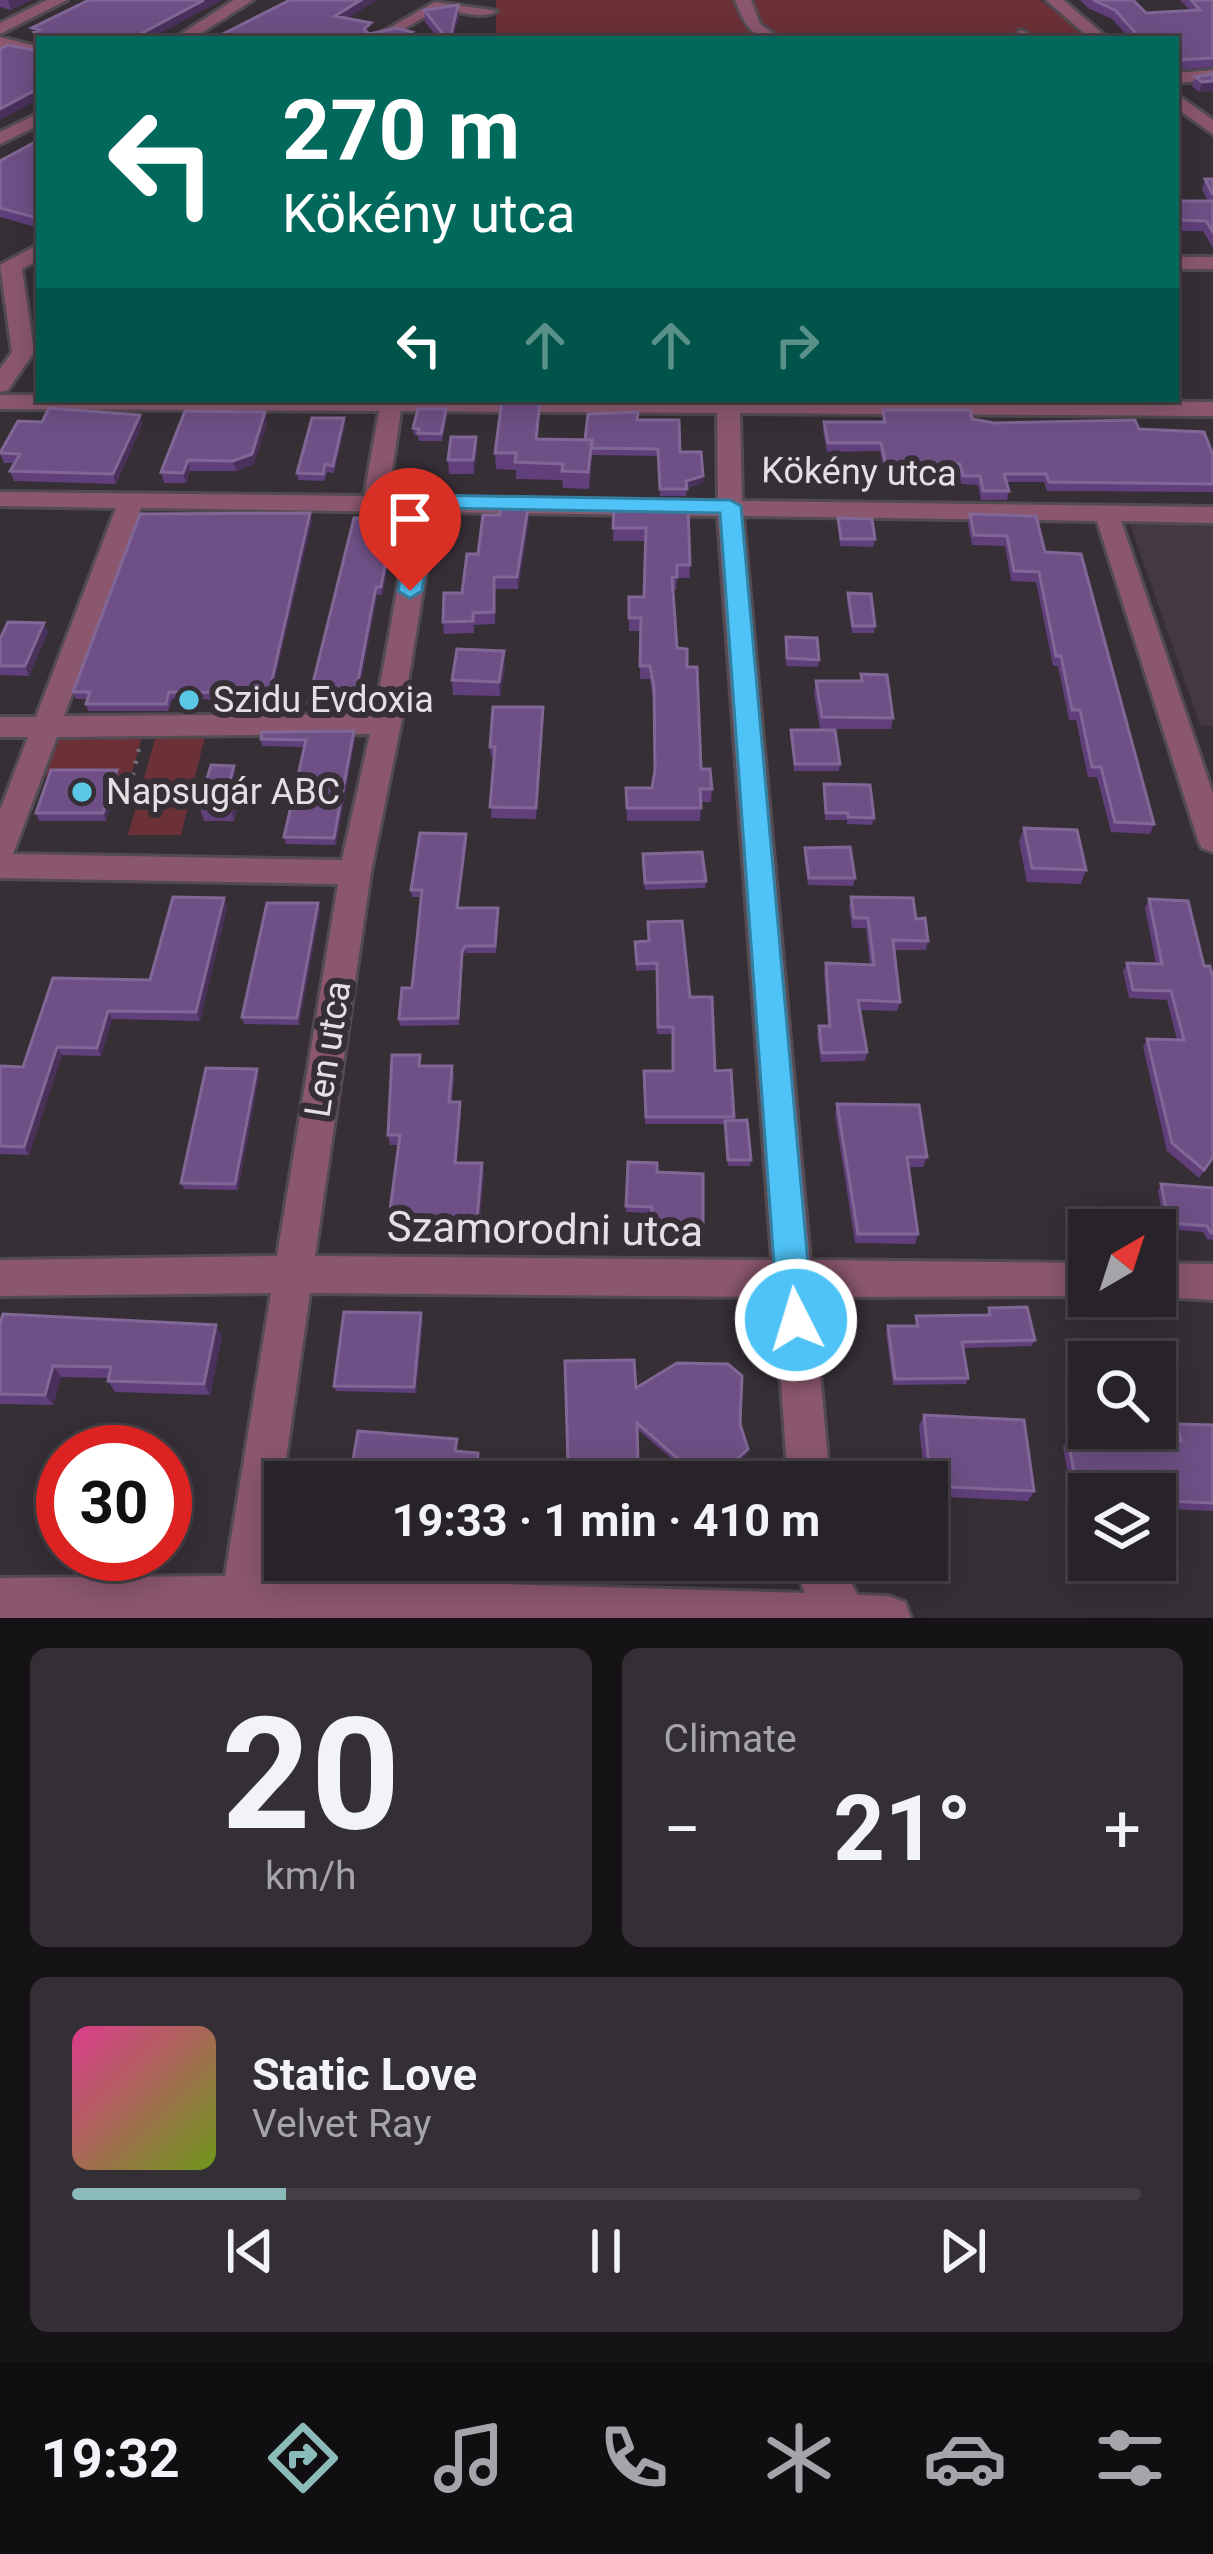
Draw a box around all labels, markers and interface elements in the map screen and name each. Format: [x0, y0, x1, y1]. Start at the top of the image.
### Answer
text: 270 m [282, 81, 520, 180]
icon: left [84, 84, 240, 240]
text: Kökény utca [282, 182, 575, 245]
icon: left [386, 312, 452, 378]
icon: ahead [512, 312, 578, 378]
icon: ahead [638, 312, 704, 378]
icon: right [764, 312, 830, 378]
street label: Kökény utca [761, 449, 957, 495]
pin [359, 468, 461, 591]
icon: arrive [377, 486, 443, 552]
place label: Szidu Evdoxia [213, 679, 434, 721]
marker: Szidu Evdoxia [176, 687, 202, 713]
place label: Napsugár ABC [106, 771, 340, 813]
marker: Napsugár ABC [69, 779, 95, 805]
street label: Len utca [297, 978, 359, 1120]
street label: Szamorodni utca [386, 1202, 704, 1256]
north arrow [1068, 1209, 1176, 1317]
map controls [1068, 1209, 1176, 1581]
position arrow [733, 1257, 859, 1383]
button: search [1068, 1341, 1176, 1449]
speed limit sign: 30 [36, 1425, 192, 1581]
button: layers [1068, 1473, 1176, 1581]
text: 19:33 · 1 min · 410 m [392, 1494, 820, 1547]
text: 20 [221, 1683, 400, 1866]
text: Climate [664, 1716, 797, 1762]
text: 21° [833, 1777, 972, 1882]
text: − [664, 1791, 701, 1868]
text: + [1104, 1791, 1141, 1868]
text: km/h [265, 1853, 357, 1899]
text: Static Love [252, 2048, 477, 2101]
text: Velvet Ray [252, 2101, 431, 2147]
icon: previous [217, 2218, 283, 2284]
icon: pause [573, 2218, 639, 2284]
icon: next [930, 2218, 996, 2284]
icon: directions [261, 2416, 345, 2500]
icon: music [427, 2416, 511, 2500]
icon: phone [592, 2416, 676, 2500]
icon: climate [757, 2416, 841, 2500]
icon: car [923, 2416, 1007, 2500]
icon: filters [1088, 2416, 1172, 2500]
text: 19:32 [41, 2427, 180, 2490]

